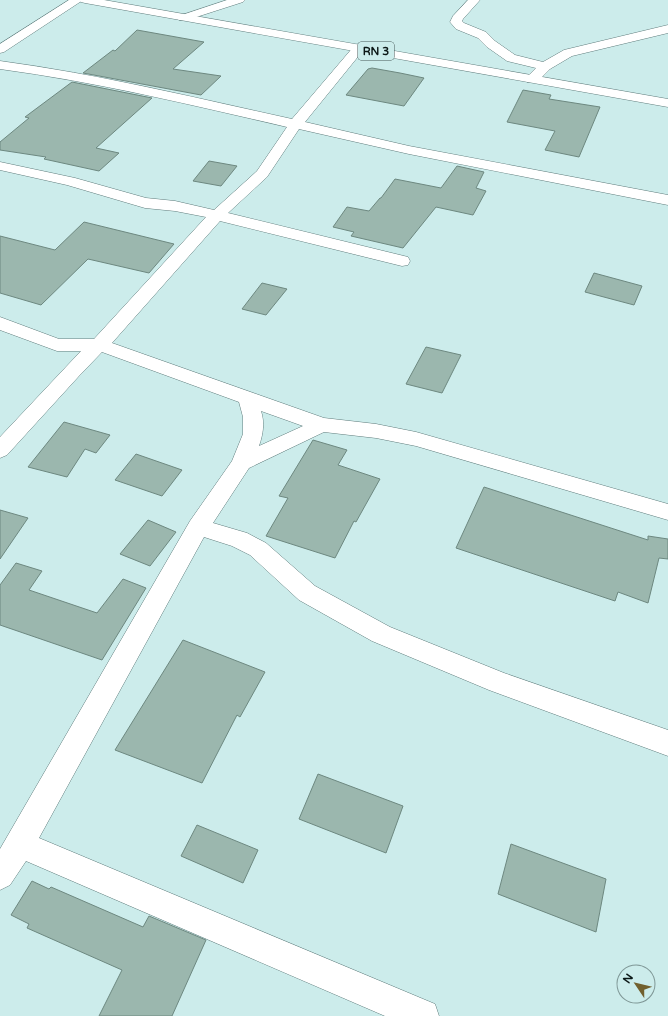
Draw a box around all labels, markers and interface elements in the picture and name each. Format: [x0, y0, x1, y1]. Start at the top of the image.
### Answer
road number: RN 3 [358, 42, 394, 60]
north arrow [616, 964, 656, 1004]
text: N [620, 971, 636, 986]

